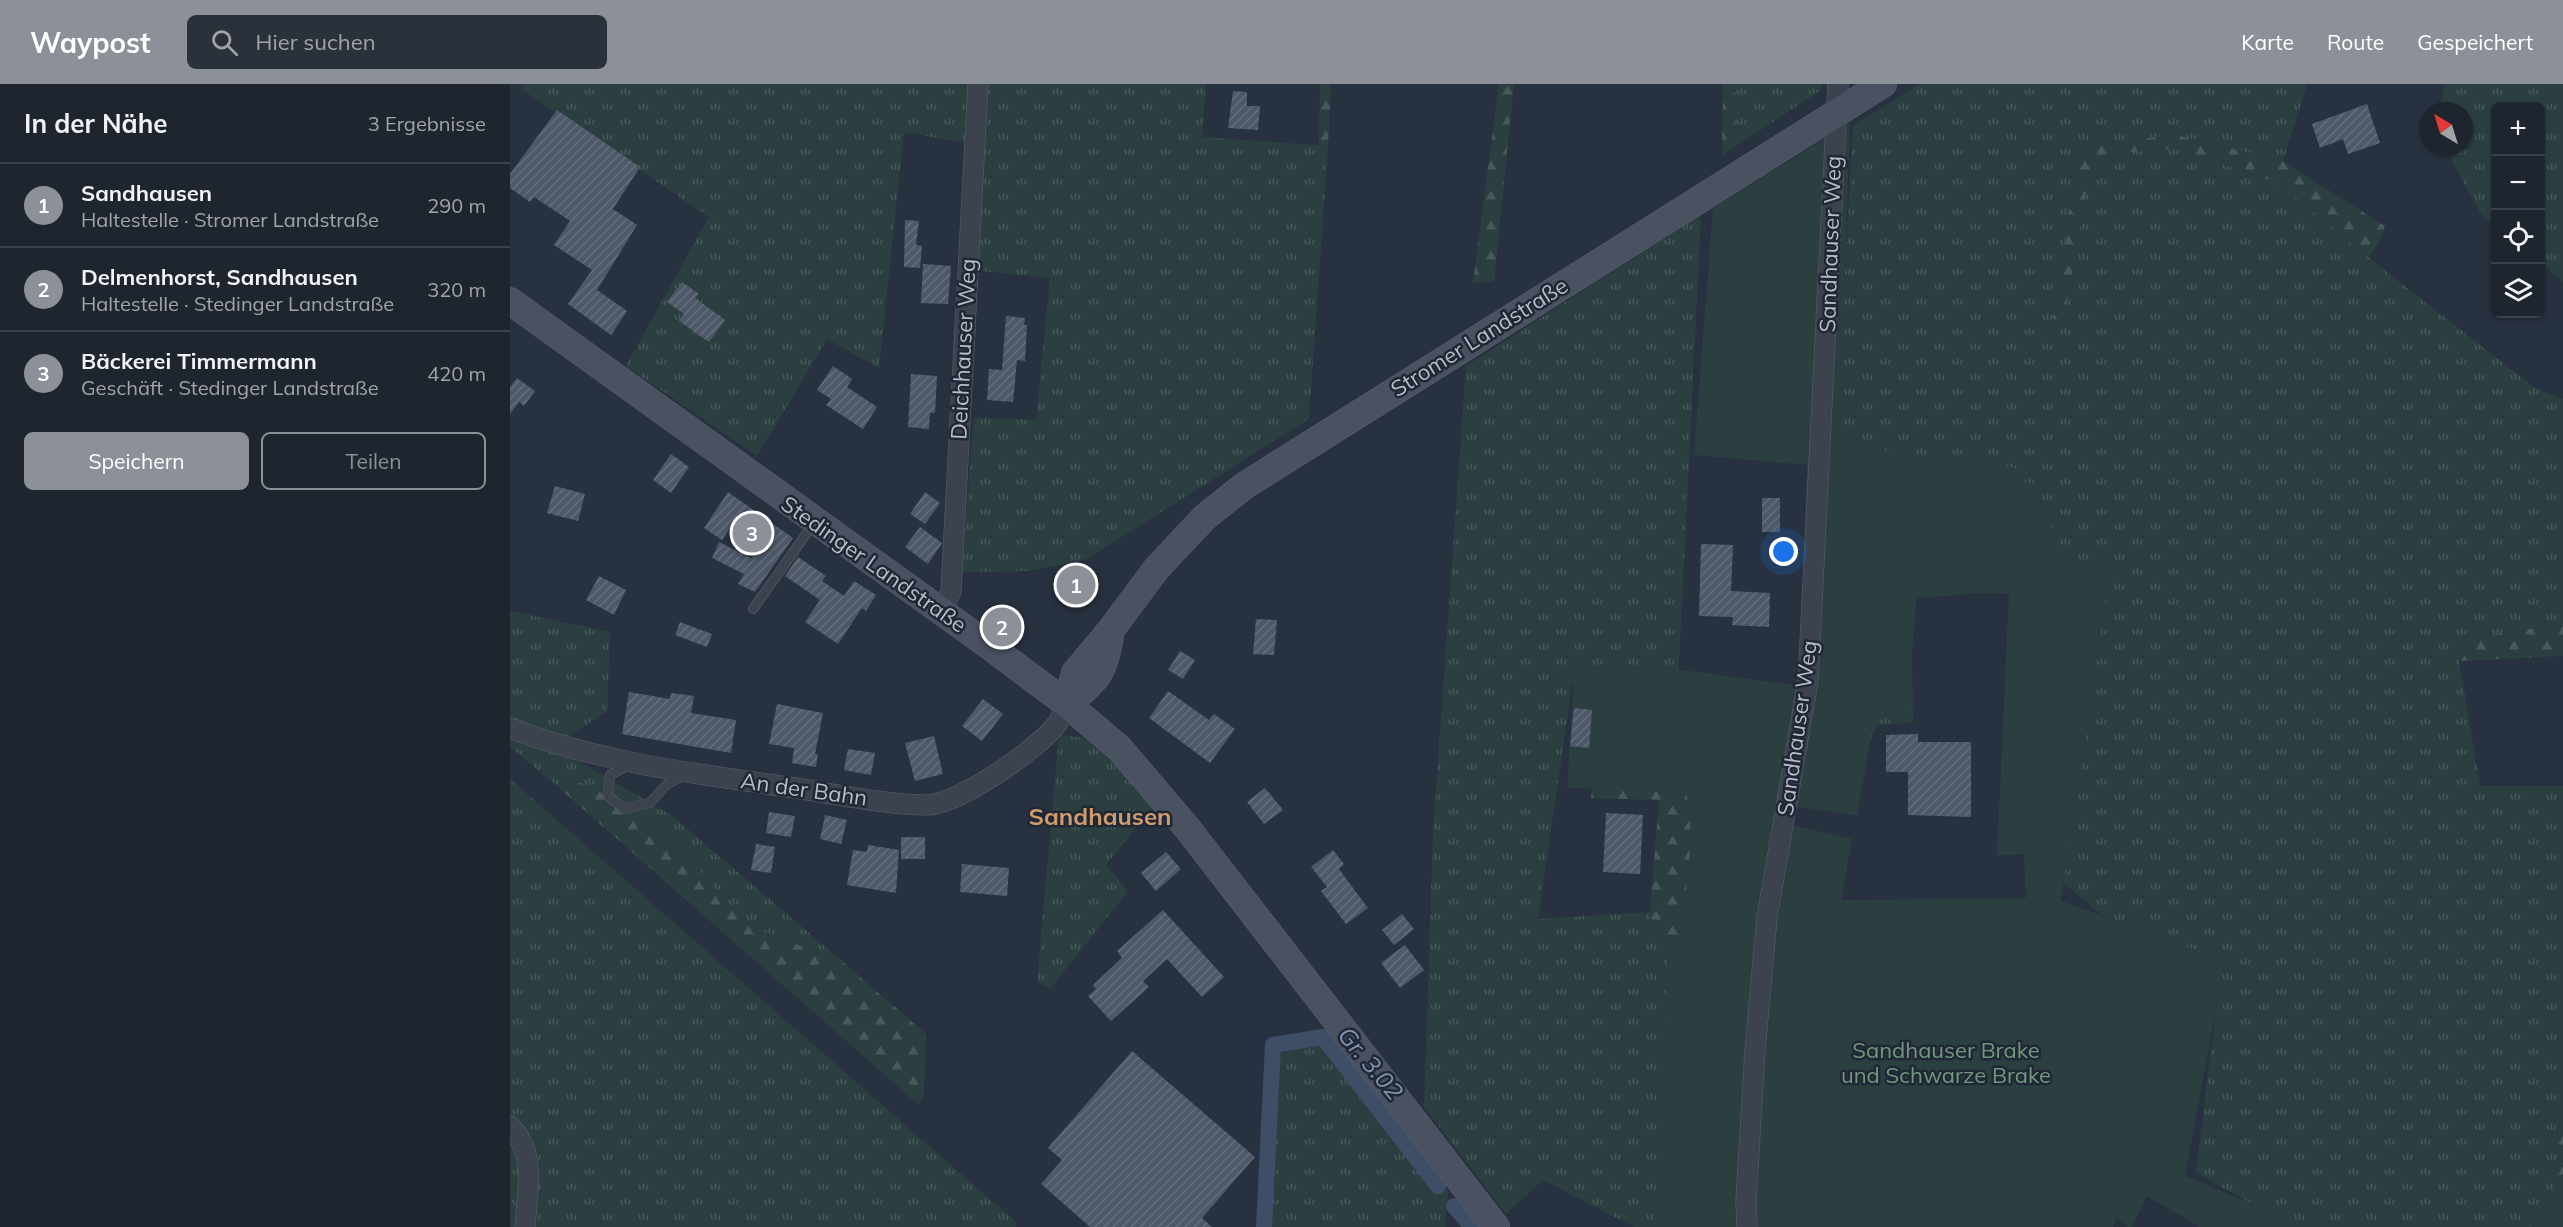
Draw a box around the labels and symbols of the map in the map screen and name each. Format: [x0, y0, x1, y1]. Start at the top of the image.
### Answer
north arrow [2419, 102, 2473, 156]
street label: Sandhauser Weg [1813, 155, 1847, 333]
street label: Deichhauser Weg [944, 258, 982, 440]
street label: Stromer Landstraße [1385, 271, 1573, 403]
street label: Stedinger Landstraße [776, 489, 972, 639]
pin: 3 [732, 510, 772, 556]
your location [1769, 537, 1798, 566]
pin: 1 [1056, 562, 1096, 608]
pin: 2 [982, 604, 1022, 650]
street label: Sandhauser Weg [1771, 639, 1823, 817]
street label: An der Bahn [739, 766, 869, 812]
district label: Sandhausen [1028, 801, 1172, 831]
water label: Gr. 3.02 [1332, 1020, 1410, 1106]
park label: Sandhauser Brake und Schwarze Brake [1841, 1036, 2051, 1089]

